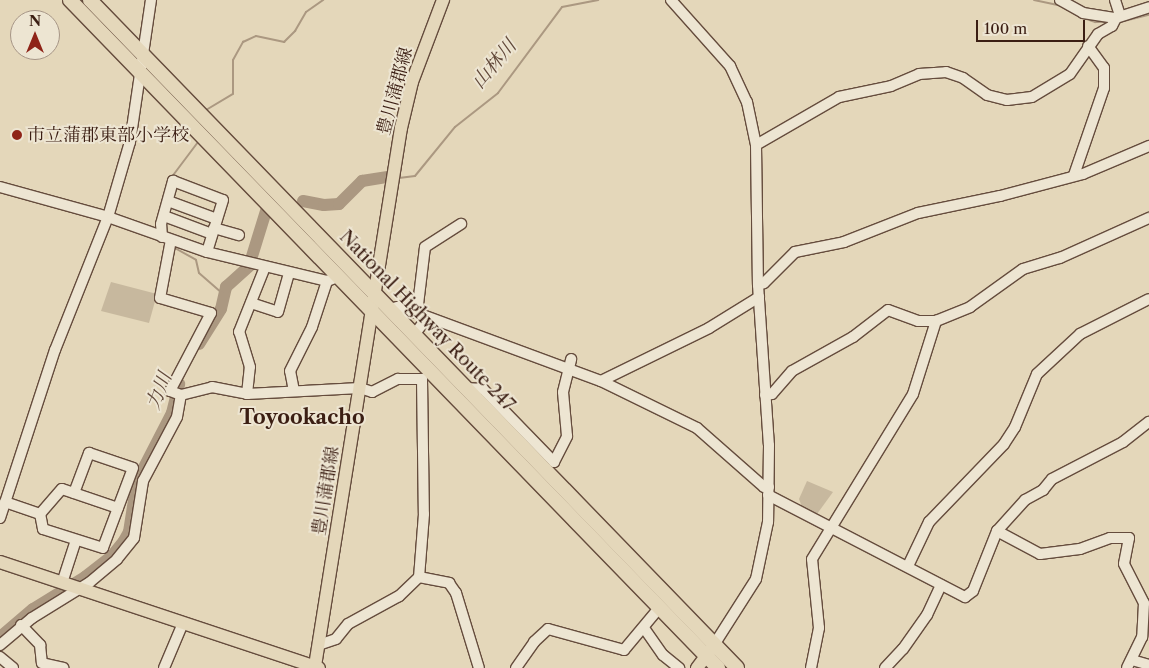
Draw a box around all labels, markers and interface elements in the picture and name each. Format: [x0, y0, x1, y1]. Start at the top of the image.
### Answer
north arrow [10, 10, 60, 60]
scale bar [979, 10, 1088, 42]
text: N [29, 12, 41, 30]
text: 100 m [984, 19, 1027, 38]
water label: 山林川 [467, 35, 521, 93]
street label: 豊川蒲郡線 [373, 45, 417, 137]
place label: 市立蒲郡東部小学校 [27, 124, 189, 146]
marker: 市立蒲郡東部小学校 [11, 129, 23, 141]
street label: National Highway Route 247 [335, 226, 519, 416]
water label: 力川 [142, 369, 176, 413]
district label: Toyookacho [239, 405, 365, 429]
street label: 豊川蒲郡線 [308, 445, 344, 537]

